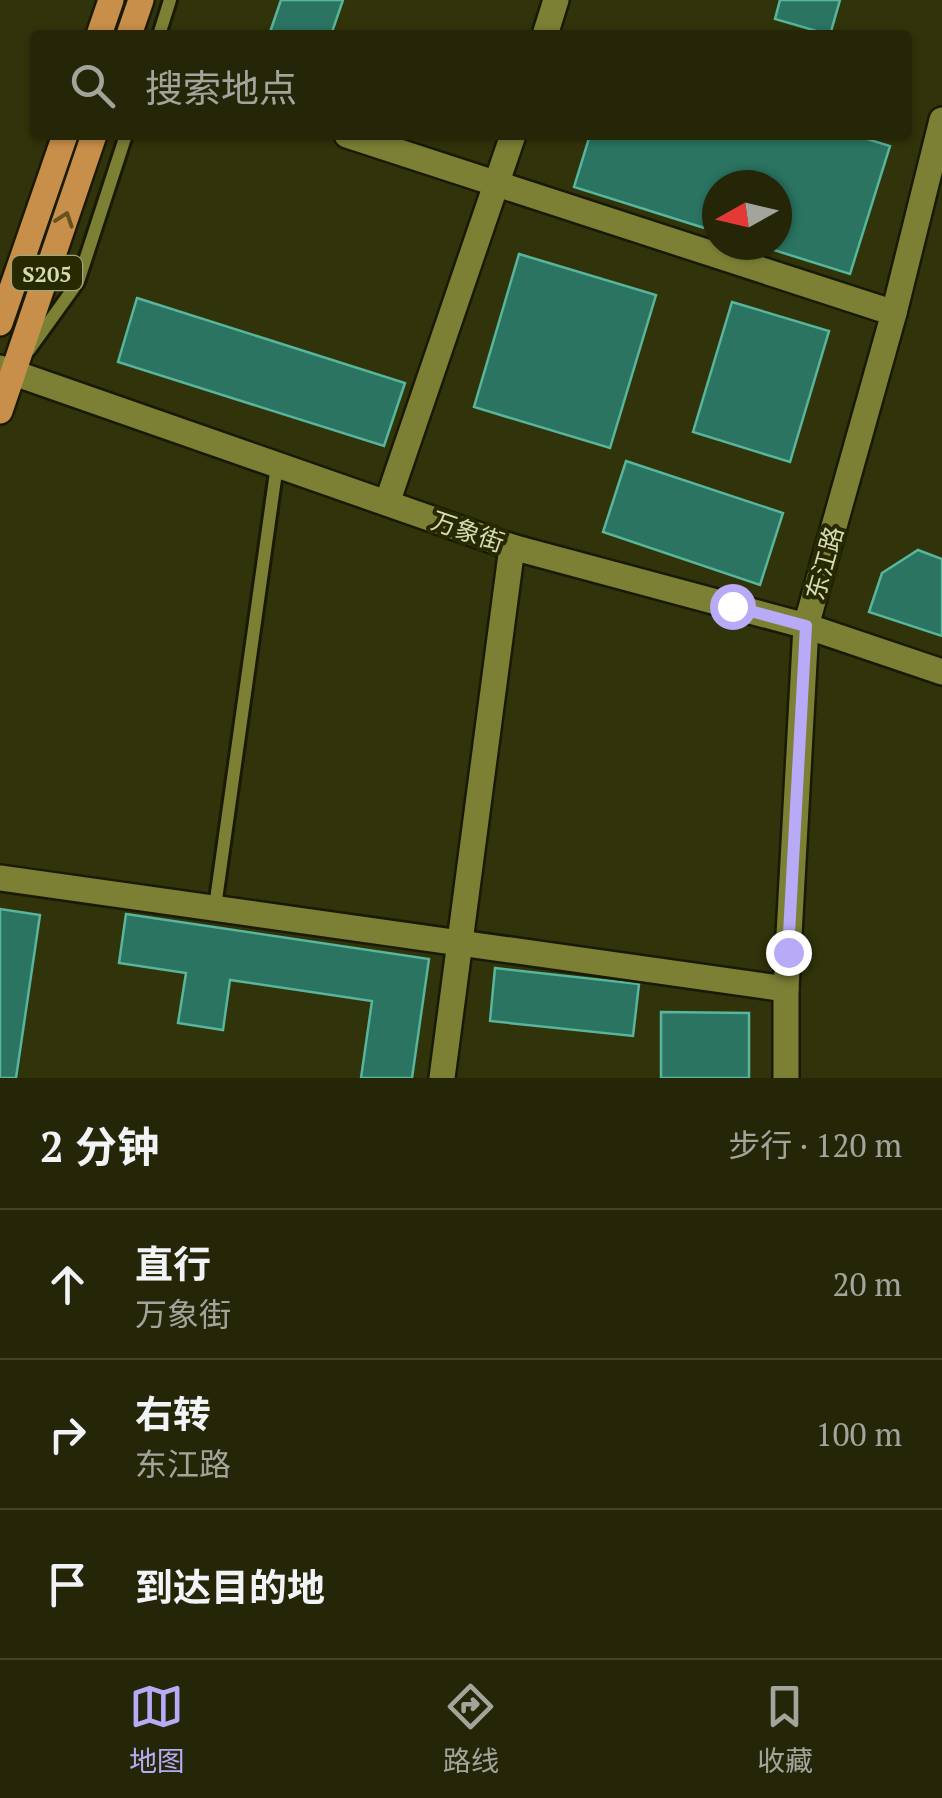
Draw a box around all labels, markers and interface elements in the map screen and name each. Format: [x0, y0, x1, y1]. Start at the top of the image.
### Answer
search box [30, 30, 912, 140]
icon: search [65, 58, 120, 113]
text: 搜索地点 [145, 63, 297, 113]
north arrow [702, 170, 792, 260]
one-way arrow [54, 212, 74, 229]
road number: S205 [12, 256, 82, 290]
street label: 万象街 [427, 503, 509, 559]
street label: 东江路 [798, 522, 850, 604]
route start [710, 584, 756, 630]
route end [766, 930, 812, 976]
text: 2 分钟 [40, 1118, 159, 1174]
text: 步行 · 120 m [728, 1124, 902, 1166]
text: 直行 [135, 1239, 211, 1289]
icon: ahead [40, 1257, 95, 1312]
text: 20 m [832, 1263, 902, 1305]
text: 万象街 [135, 1293, 231, 1335]
text: 右转 [135, 1389, 211, 1439]
icon: right [40, 1407, 95, 1462]
text: 100 m [815, 1413, 902, 1455]
text: 东江路 [135, 1443, 231, 1485]
icon: arrive [40, 1557, 95, 1612]
text: 到达目的地 [135, 1562, 325, 1612]
tab: 地图 [129, 1679, 185, 1779]
tab: 路线 [443, 1679, 499, 1779]
tab: 收藏 [757, 1679, 813, 1779]

